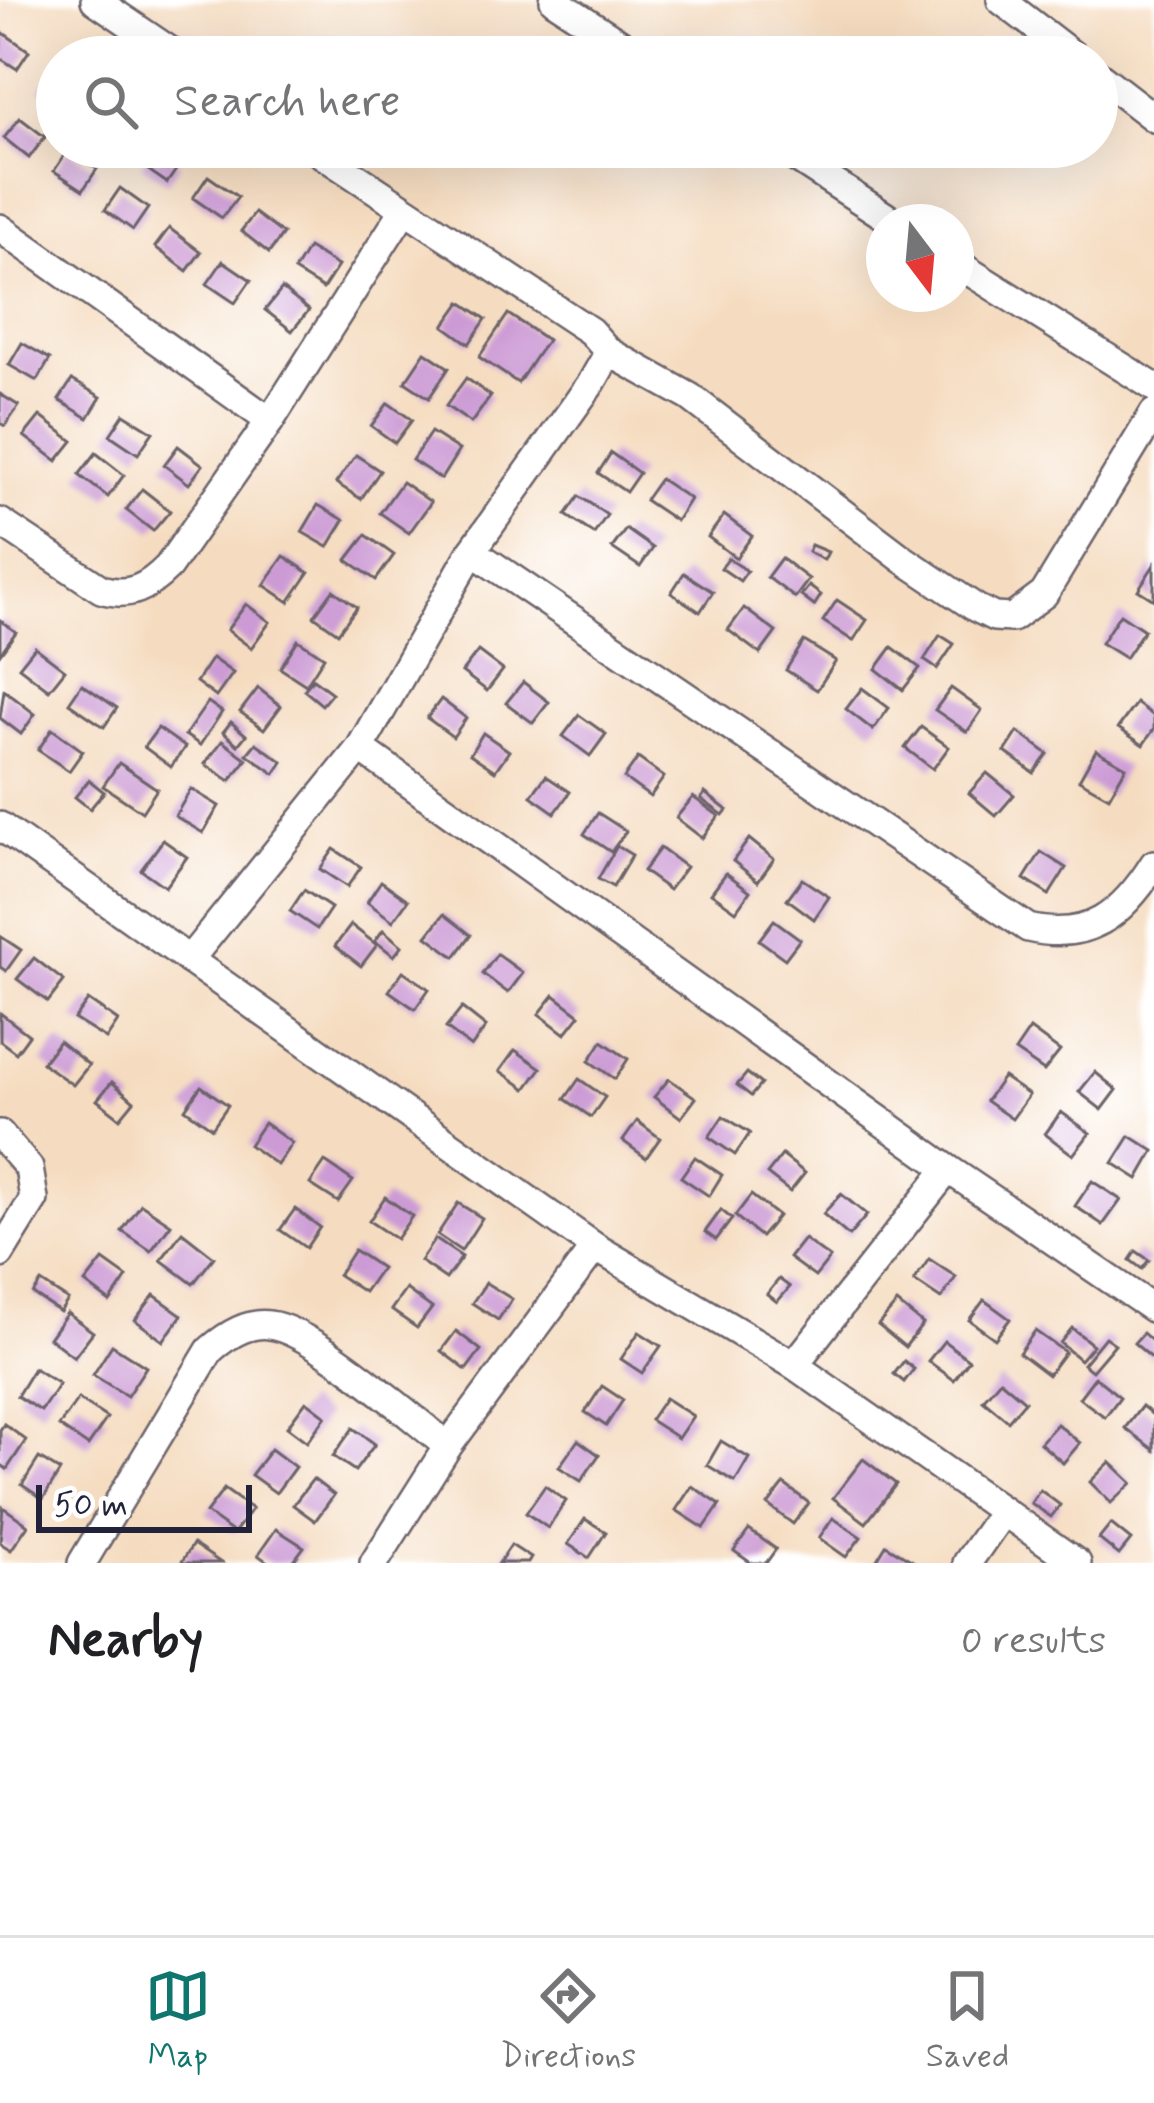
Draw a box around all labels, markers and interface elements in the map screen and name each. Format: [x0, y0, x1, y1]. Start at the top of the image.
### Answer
search box [36, 36, 1118, 168]
icon: search [78, 69, 144, 135]
text: Search here [174, 73, 401, 132]
north arrow [866, 204, 974, 312]
scale bar [36, 1479, 252, 1532]
text: 50 m [54, 1484, 128, 1528]
text: Nearby [48, 1608, 203, 1674]
text: 0 results [961, 1616, 1106, 1667]
tab: Map [145, 1963, 211, 2079]
tab: Directions [500, 1963, 636, 2079]
tab: Saved [926, 1963, 1009, 2079]

